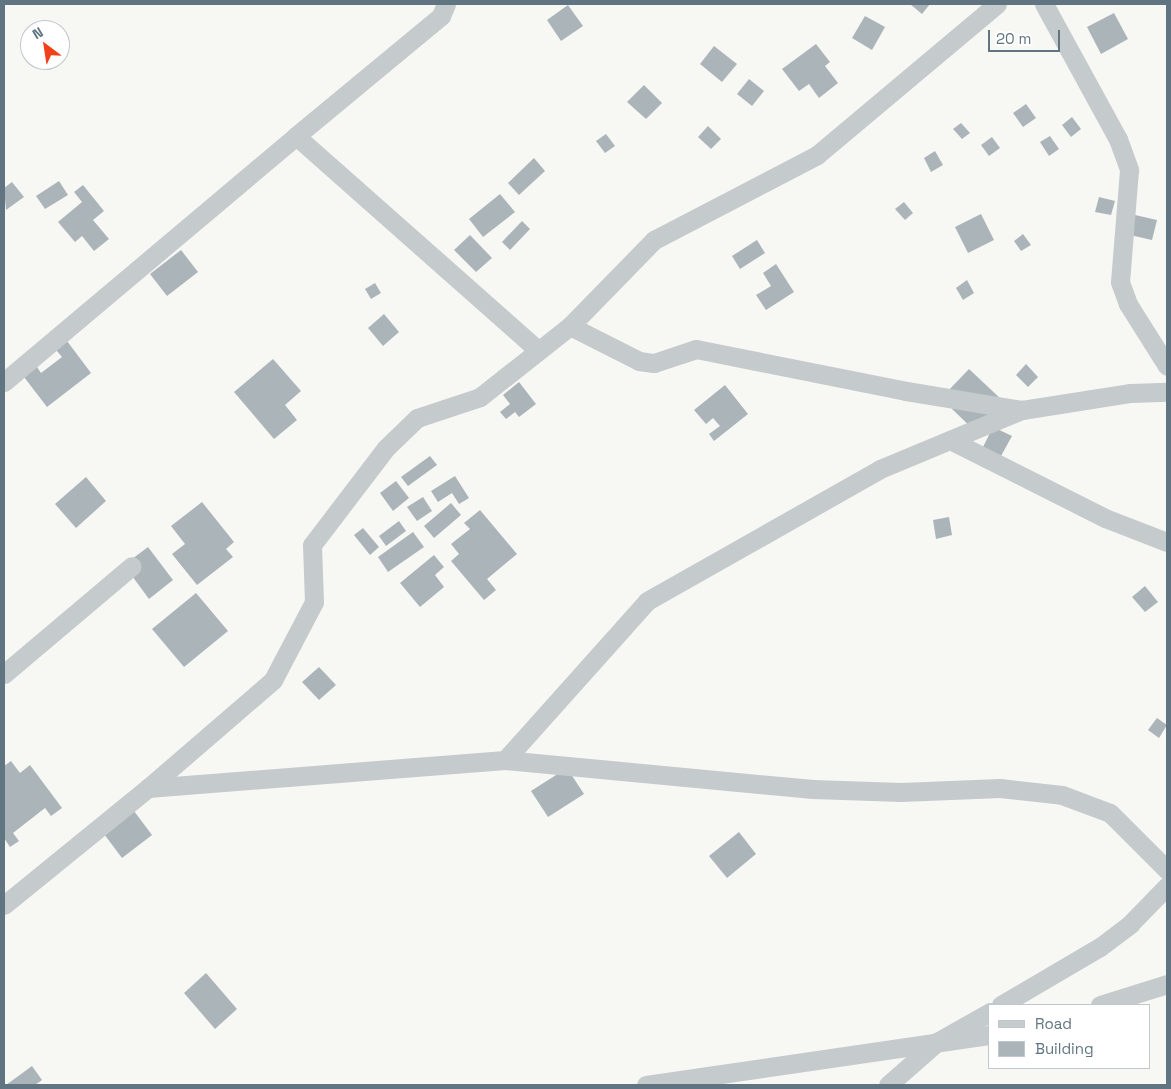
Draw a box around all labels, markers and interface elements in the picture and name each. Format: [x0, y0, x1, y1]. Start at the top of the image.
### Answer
north arrow [20, 20, 70, 70]
scale bar [991, 20, 1064, 52]
text: N [29, 23, 46, 43]
text: 20 m [996, 29, 1031, 48]
legend [988, 1004, 1151, 1069]
text: Road [1035, 1014, 1072, 1033]
text: Building [1035, 1039, 1094, 1058]

